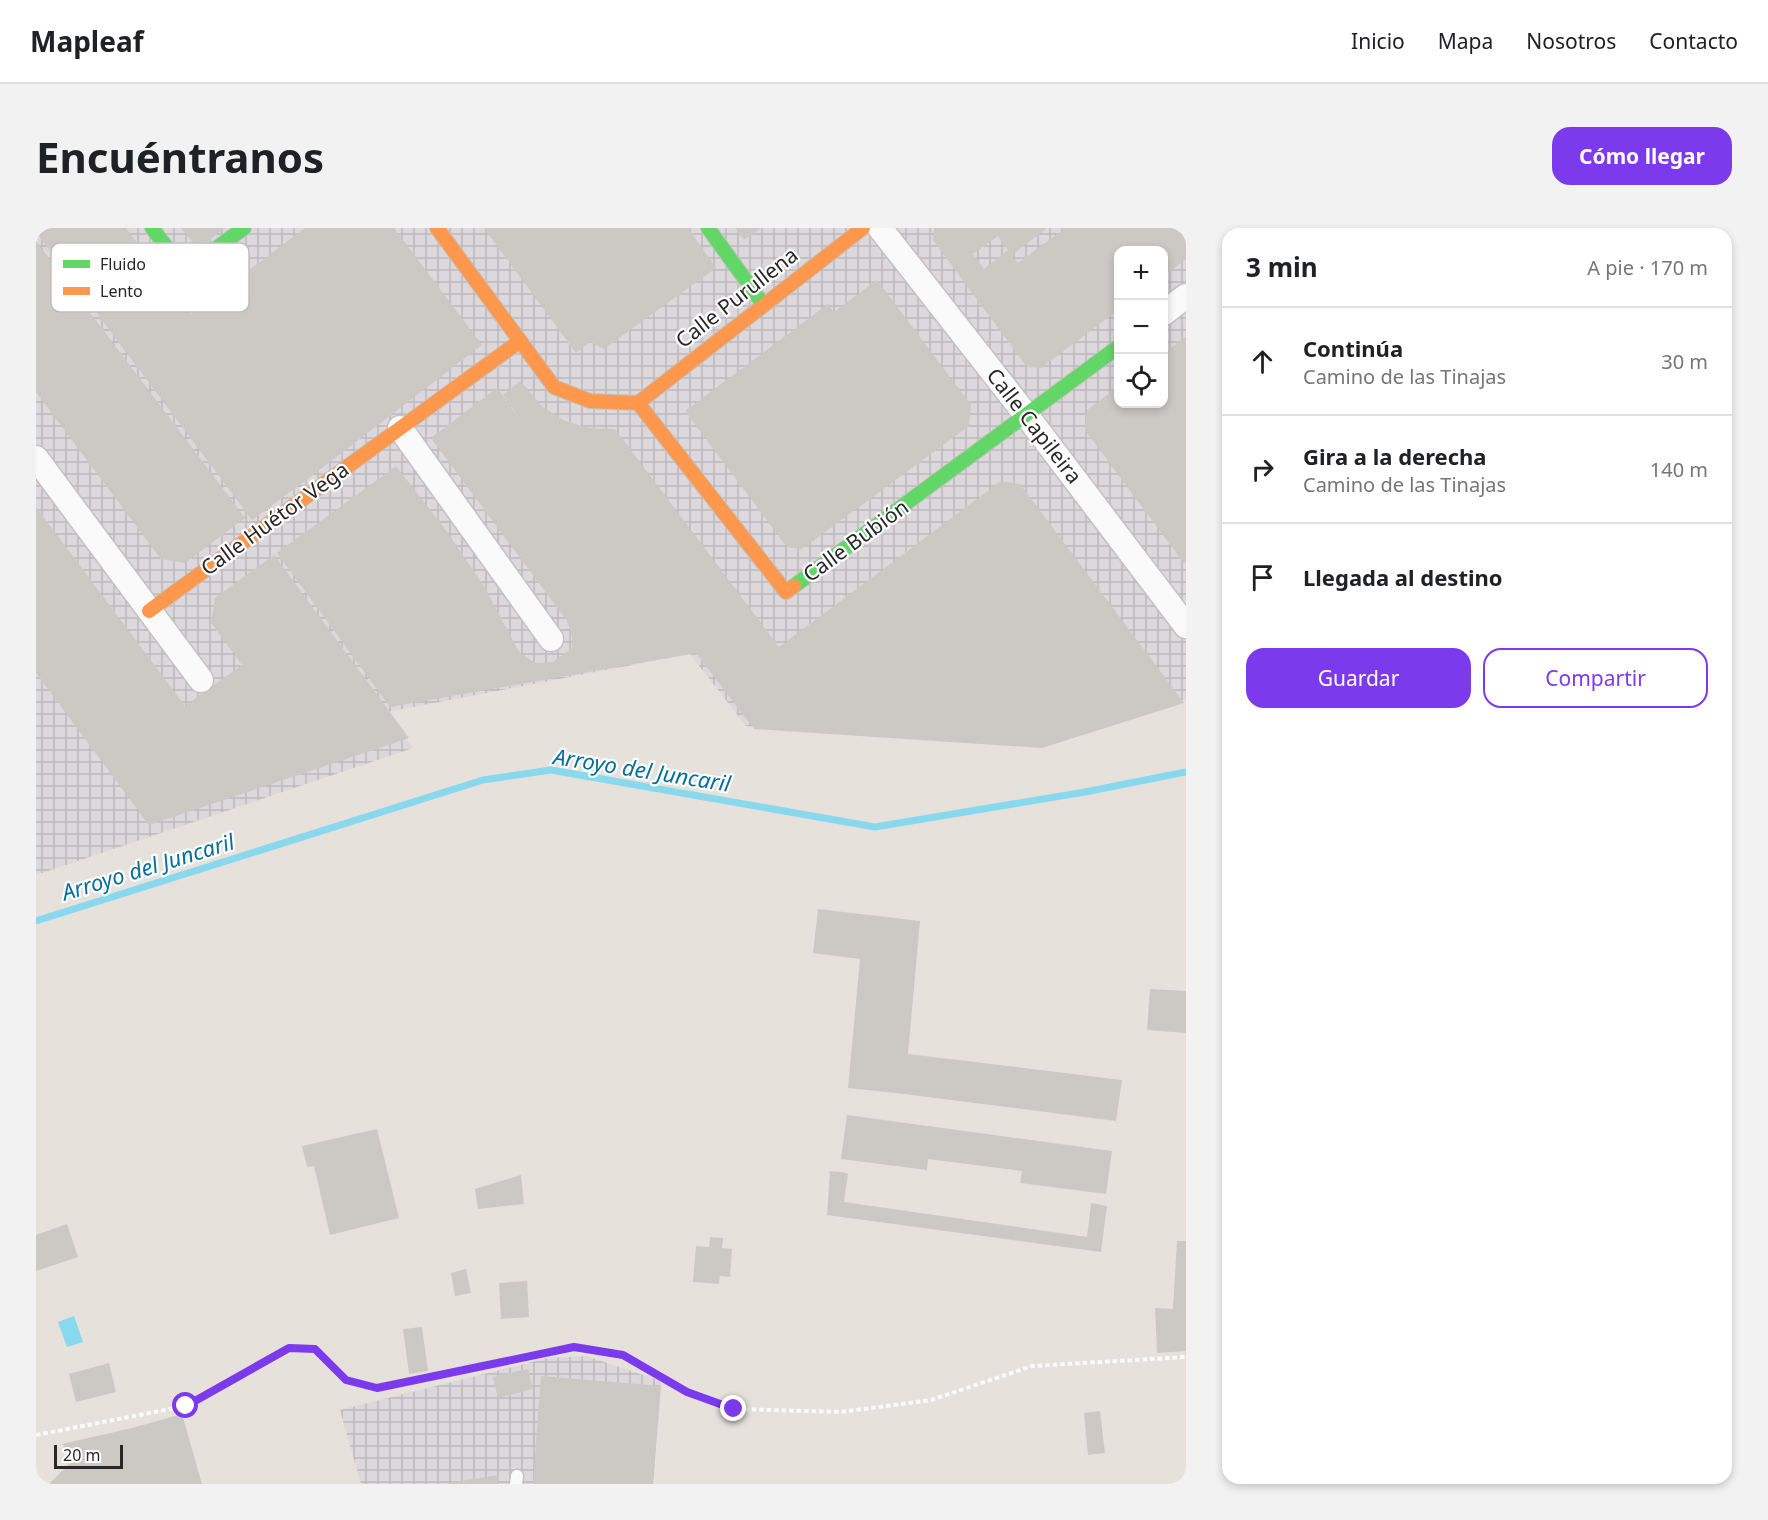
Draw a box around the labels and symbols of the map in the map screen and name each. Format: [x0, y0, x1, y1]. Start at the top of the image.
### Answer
street label: Calle Purullena [669, 241, 803, 354]
legend [51, 243, 249, 312]
text: Fluido [100, 253, 146, 275]
text: Lento [100, 280, 143, 302]
street label: Calle Capileira [981, 362, 1089, 489]
street label: Calle Huétor Vega [195, 455, 354, 581]
street label: Calle Bubión [797, 492, 914, 588]
water label: Arroyo del Juncaril [549, 740, 734, 798]
water label: Arroyo del Juncaril [56, 825, 239, 907]
route start [172, 1392, 198, 1418]
route end [720, 1395, 746, 1421]
scale bar [54, 1442, 123, 1470]

